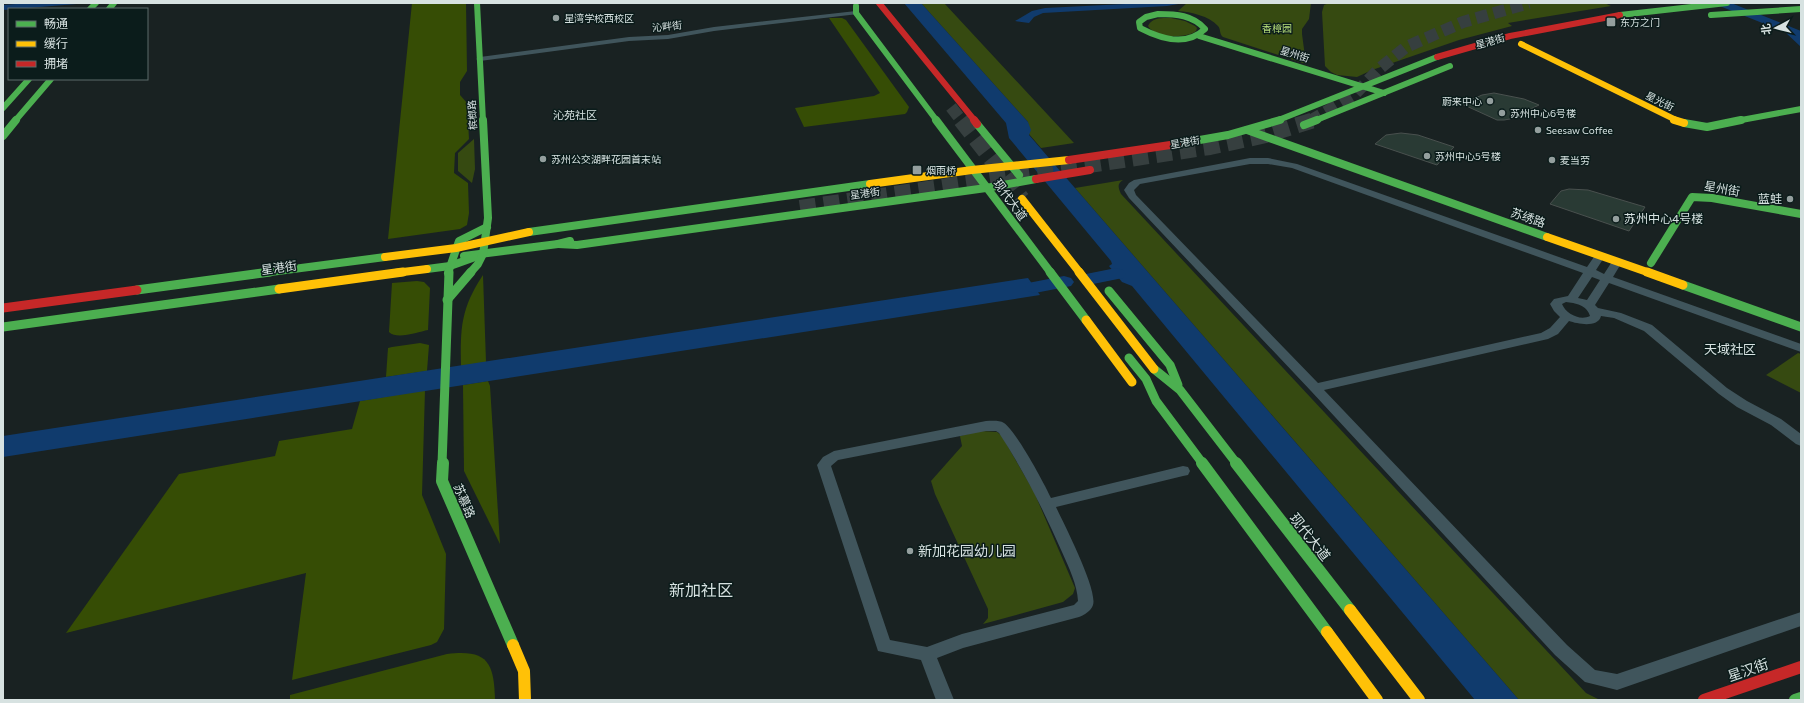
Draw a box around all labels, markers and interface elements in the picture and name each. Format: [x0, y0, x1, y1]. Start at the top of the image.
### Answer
legend [8, 8, 148, 80]
north arrow [1756, 8, 1796, 48]
place label: 星湾学校西校区 [564, 12, 634, 24]
marker: 星湾学校西校区 [551, 13, 561, 23]
text: 畅通 [44, 16, 68, 30]
marker: 东方之门 [1605, 16, 1617, 28]
place label: 东方之门 [1620, 16, 1660, 28]
street label: 沁畔街 [651, 18, 683, 34]
park label: 香樟园 [1262, 22, 1292, 34]
text: 北 [1758, 23, 1773, 36]
street label: 星港街 [1474, 31, 1506, 51]
text: 缓行 [44, 36, 68, 50]
street label: 星州街 [1279, 44, 1311, 64]
text: 拥堵 [44, 56, 68, 70]
street label: 星光街 [1644, 89, 1676, 113]
place label: 蔚来中心 [1442, 95, 1482, 107]
marker: 蔚来中心 [1485, 96, 1495, 106]
street label: 槟榔路 [465, 100, 479, 130]
place label: 苏州中心6号楼 [1510, 107, 1576, 119]
district label: 沁苑社区 [553, 108, 597, 121]
marker: 苏州中心6号楼 [1497, 108, 1507, 118]
place label: Seesaw Coffee [1546, 124, 1613, 136]
marker: Seesaw Coffee [1533, 125, 1543, 135]
street label: 星港街 [1169, 133, 1201, 151]
place label: 苏州中心5号楼 [1435, 150, 1501, 162]
marker: 苏州中心5号楼 [1422, 151, 1432, 161]
place label: 苏州公交湖畔花园首末站 [551, 153, 661, 165]
marker: 苏州公交湖畔花园首末站 [538, 154, 548, 164]
place label: 麦当劳 [1560, 154, 1590, 166]
marker: 麦当劳 [1547, 155, 1557, 165]
marker: 烟雨桥 [911, 164, 923, 176]
place label: 烟雨桥 [926, 164, 956, 176]
street label: 现代大道 [991, 176, 1031, 223]
street label: 星州街 [1703, 178, 1741, 198]
street label: 星港街 [849, 185, 881, 201]
place label: 蓝蛙 [1758, 191, 1782, 205]
marker: 蓝蛙 [1785, 194, 1795, 204]
street label: 苏绣路 [1509, 205, 1548, 230]
place label: 苏州中心4号楼 [1624, 211, 1703, 225]
marker: 苏州中心4号楼 [1611, 214, 1621, 224]
street label: 星港街 [260, 258, 298, 276]
district label: 天域社区 [1704, 341, 1756, 357]
street label: 苏慕路 [451, 481, 478, 520]
street label: 现代大道 [1286, 509, 1334, 564]
place label: 新加花园幼儿园 [918, 542, 1016, 559]
marker: 新加花园幼儿园 [905, 546, 915, 556]
district label: 新加社区 [669, 580, 733, 599]
street label: 星汉街 [1725, 655, 1770, 684]

